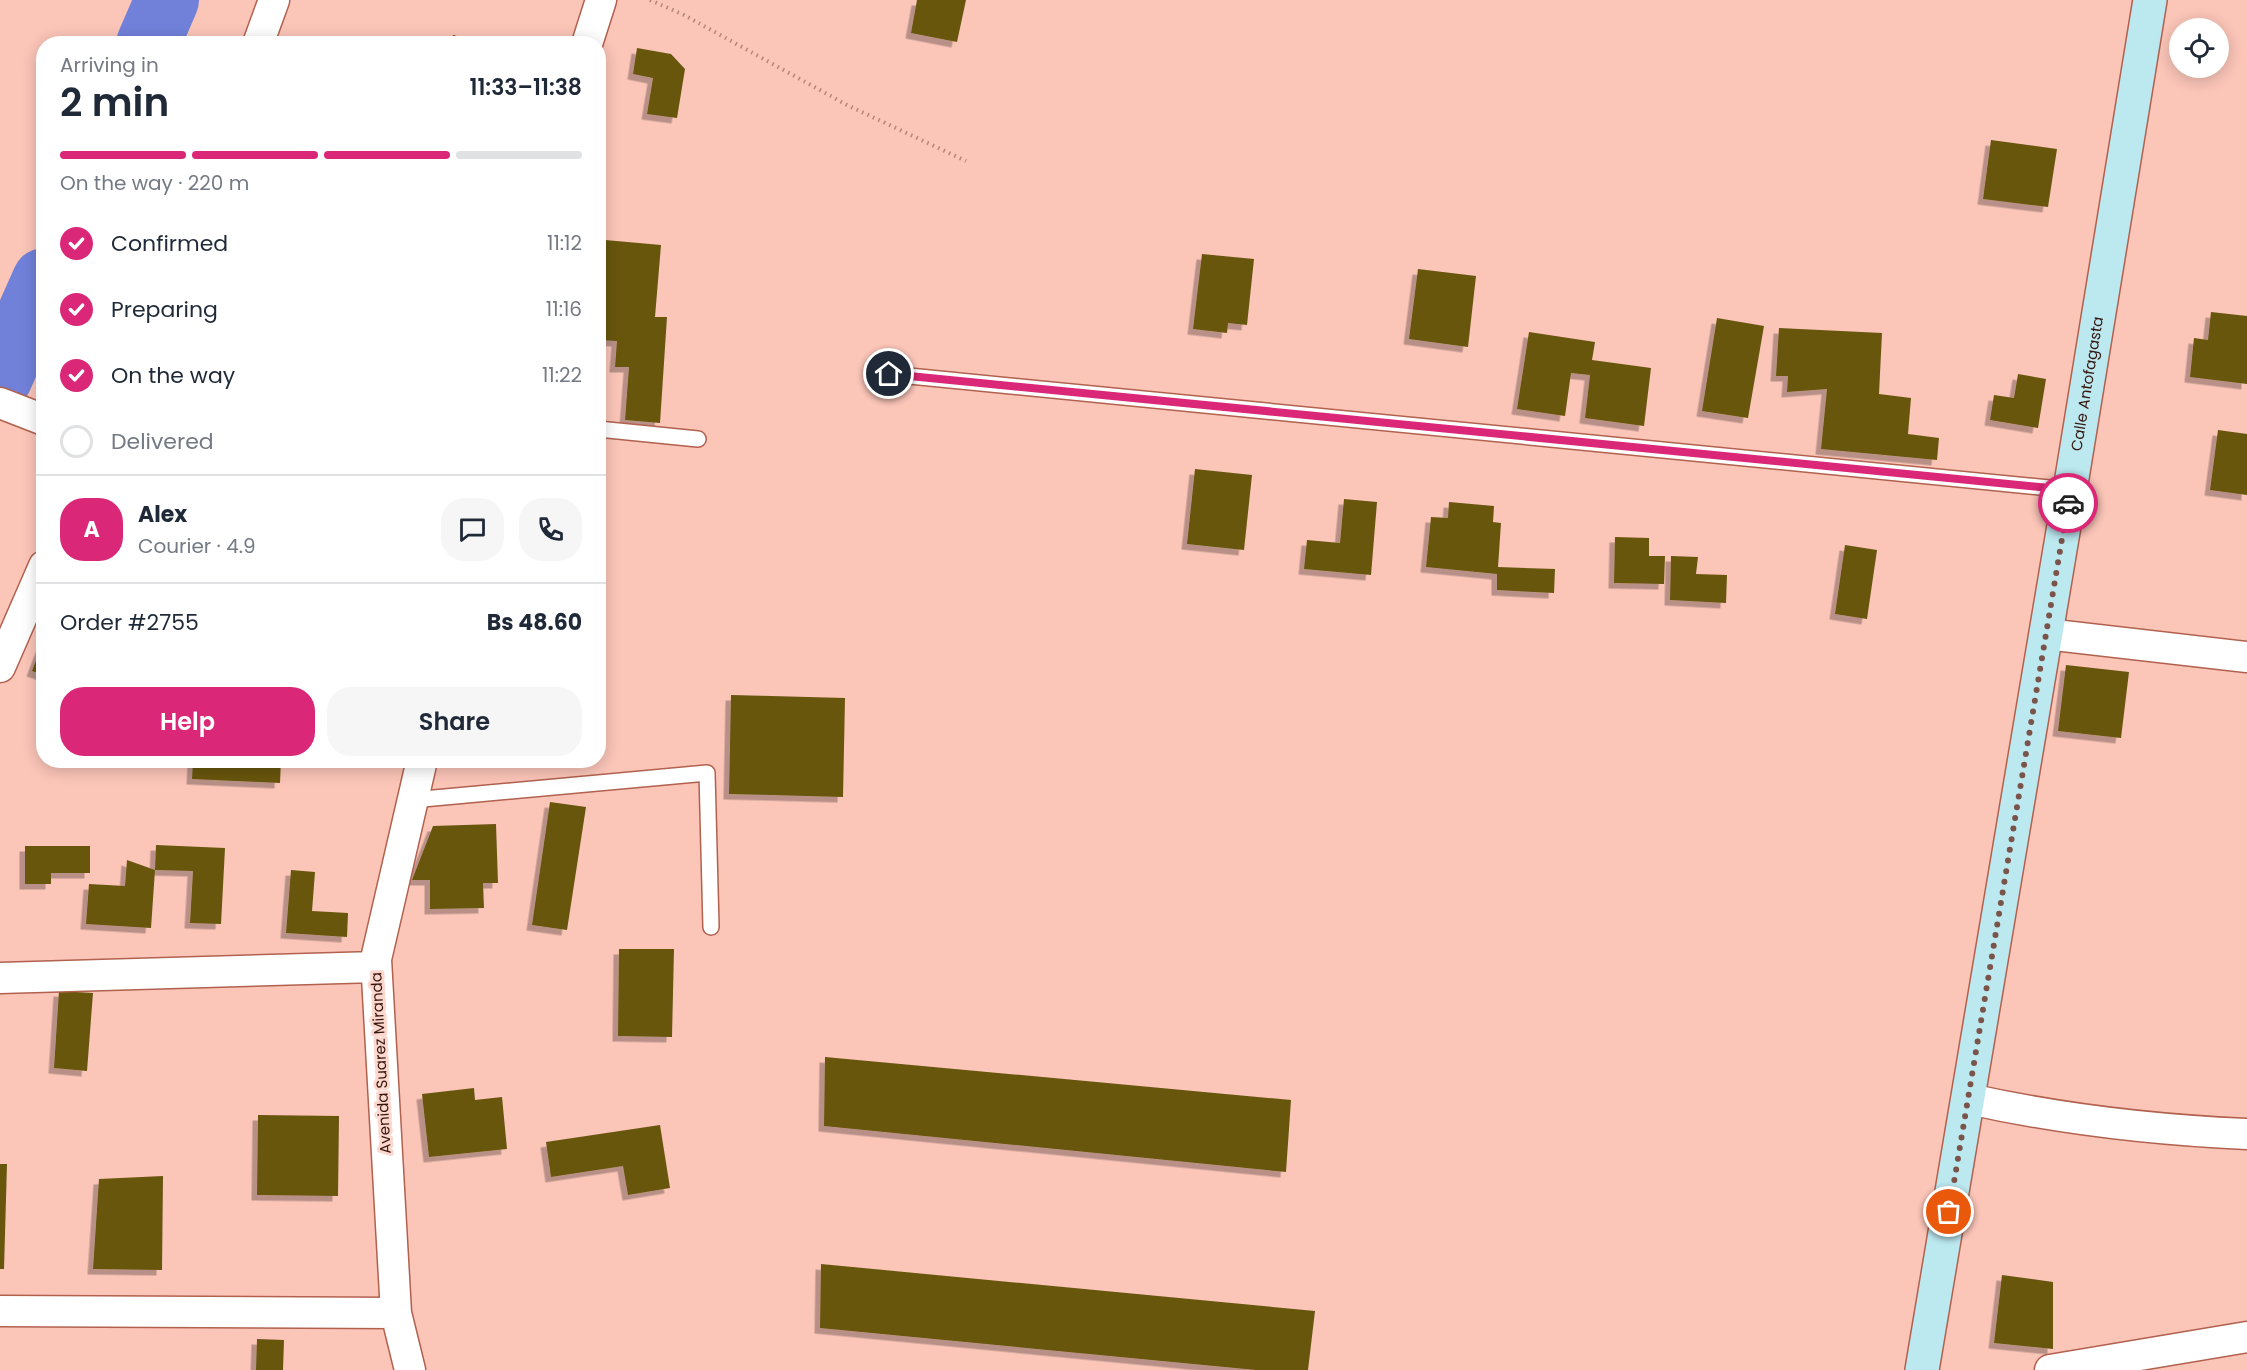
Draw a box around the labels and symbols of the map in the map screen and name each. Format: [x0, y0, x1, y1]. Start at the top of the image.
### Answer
street label: Calle Antofagasta [2066, 315, 2108, 453]
pin [863, 348, 914, 399]
courier [2038, 473, 2098, 533]
street label: Avenida Suarez Miranda [365, 972, 396, 1154]
pin [1923, 1186, 1974, 1237]

